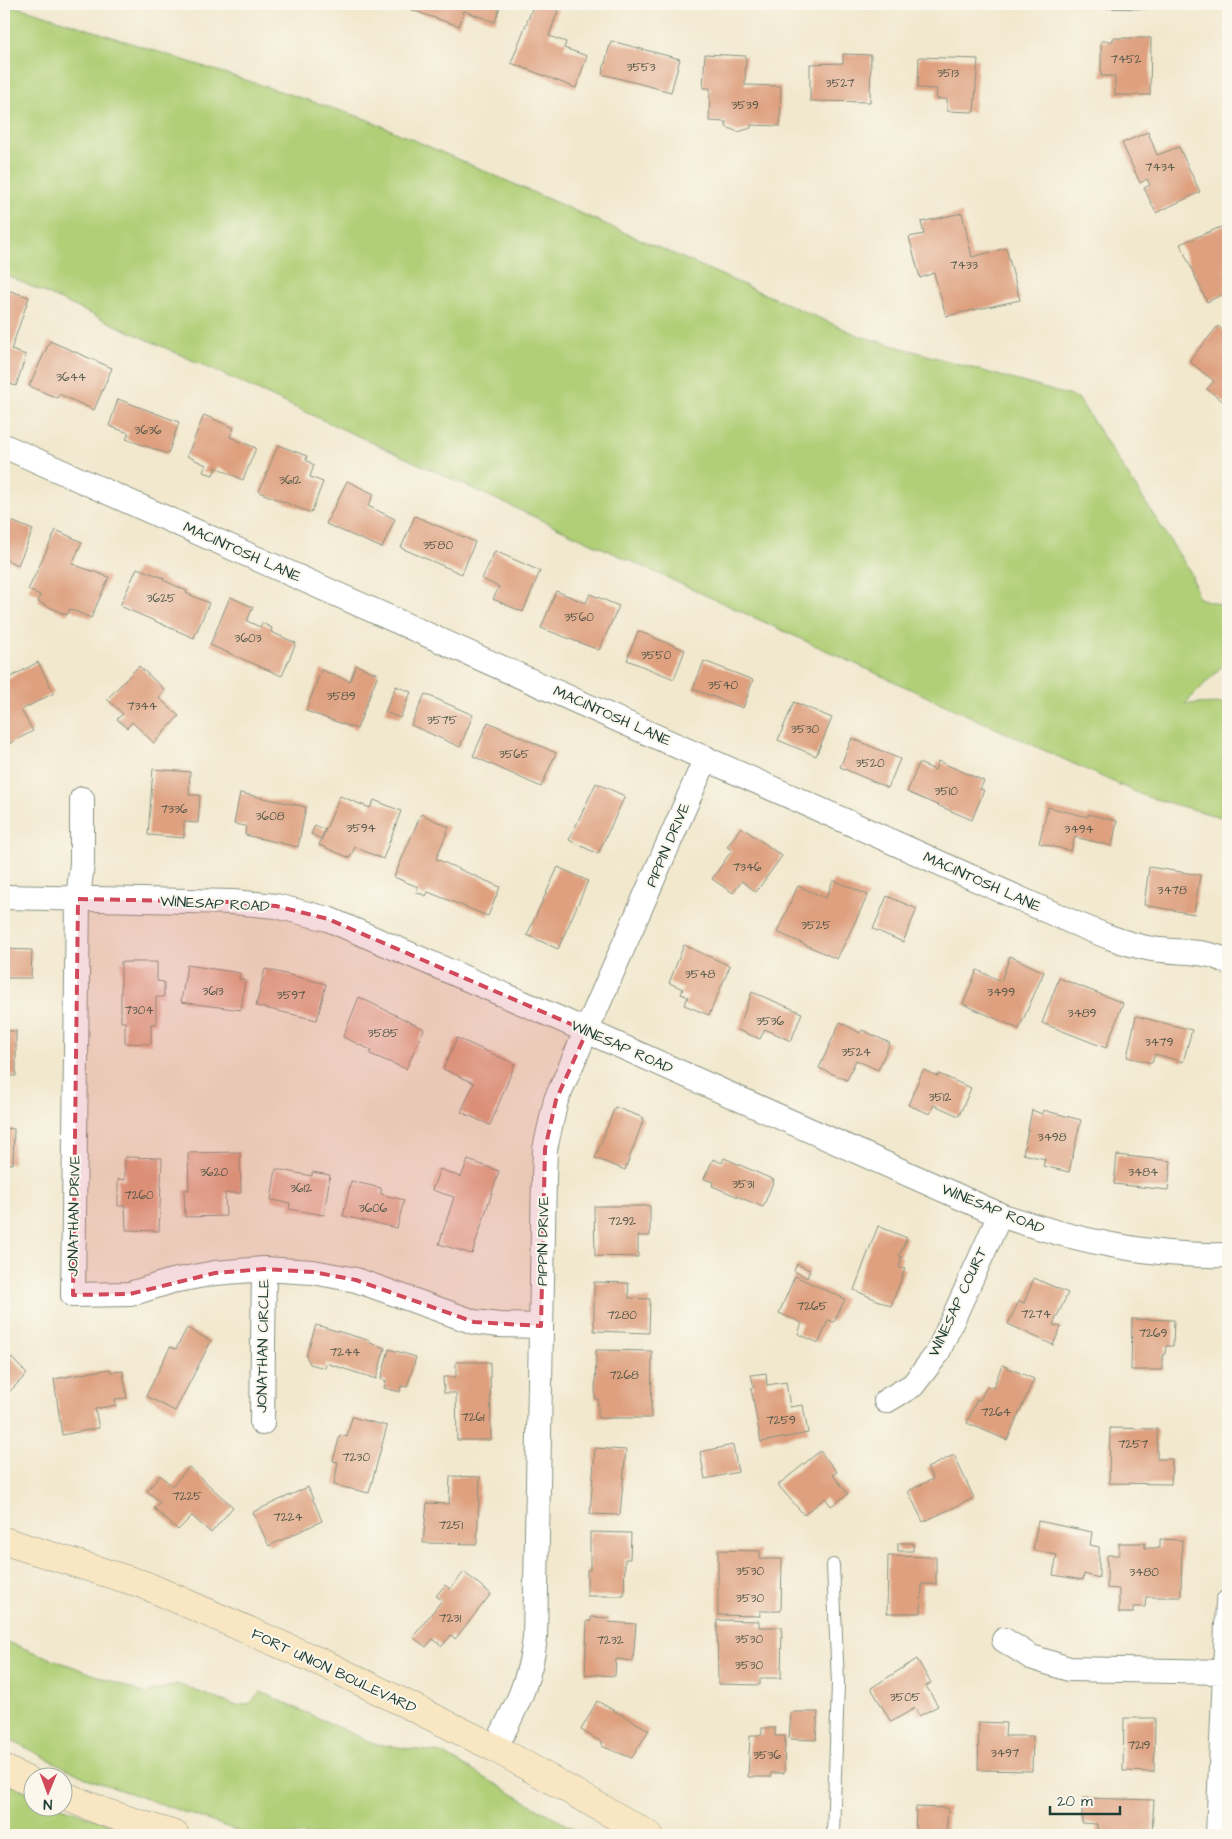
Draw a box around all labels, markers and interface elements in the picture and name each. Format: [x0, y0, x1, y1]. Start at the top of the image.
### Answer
house number: 7452 [1111, 51, 1142, 68]
house number: 3553 [626, 59, 656, 76]
house number: 3513 [937, 65, 959, 82]
house number: 3527 [826, 75, 855, 92]
house number: 3539 [731, 97, 759, 114]
house number: 7434 [1145, 159, 1175, 176]
house number: 7433 [950, 257, 978, 274]
house number: 3644 [56, 369, 86, 386]
house number: 3636 [134, 422, 162, 439]
house number: 3612 [279, 472, 301, 489]
street label: MACINTOSH LANE [180, 517, 304, 587]
house number: 3580 [423, 537, 453, 554]
house number: 3625 [147, 590, 176, 607]
house number: 3560 [564, 609, 594, 626]
house number: 3603 [234, 630, 262, 647]
house number: 3550 [641, 647, 672, 664]
house number: 3540 [708, 677, 739, 694]
street label: MACINTOSH LANE [550, 681, 674, 751]
house number: 3589 [326, 688, 356, 705]
house number: 7344 [127, 698, 157, 715]
house number: 3575 [427, 712, 458, 729]
house number: 3530 [791, 721, 820, 738]
house number: 3565 [499, 746, 530, 763]
house number: 3520 [855, 755, 885, 772]
house number: 3510 [934, 783, 958, 800]
street label: PIPPIN DRIVE [641, 800, 695, 890]
house number: 7336 [160, 801, 188, 818]
house number: 3608 [256, 808, 285, 825]
house number: 3594 [346, 820, 376, 837]
house number: 3494 [1064, 821, 1094, 838]
street label: MACINTOSH LANE [920, 847, 1044, 917]
house number: 7346 [732, 859, 762, 876]
house number: 3478 [1157, 882, 1187, 899]
street label: WINESAP ROAD [160, 891, 271, 917]
house number: 3525 [801, 917, 831, 934]
house number: 3548 [685, 966, 715, 983]
house number: 3613 [202, 983, 224, 1000]
house number: 3499 [987, 984, 1015, 1001]
house number: 3597 [277, 987, 306, 1004]
house number: 7304 [124, 1002, 154, 1019]
house number: 3489 [1068, 1005, 1097, 1022]
house number: 3536 [756, 1013, 785, 1030]
street label: WINESAP ROAD [568, 1015, 677, 1079]
house number: 3585 [368, 1025, 399, 1042]
house number: 3479 [1145, 1034, 1173, 1051]
house number: 3524 [841, 1044, 871, 1061]
house number: 3512 [928, 1089, 952, 1106]
house number: 3498 [1038, 1129, 1067, 1146]
street label: JONATHAN DRIVE [62, 1155, 86, 1277]
house number: 3620 [200, 1164, 228, 1181]
house number: 3484 [1128, 1164, 1158, 1181]
house number: 3531 [732, 1176, 755, 1193]
street label: WINESAP ROAD [938, 1179, 1048, 1239]
house number: 3612 [290, 1180, 312, 1197]
house number: 7260 [124, 1187, 154, 1204]
street label: PIPPIN DRIVE [532, 1196, 554, 1286]
house number: 3606 [359, 1200, 388, 1217]
house number: 7292 [608, 1213, 636, 1230]
street label: WINESAP COURT [923, 1243, 993, 1360]
street label: JONATHAN CIRCLE [251, 1279, 275, 1413]
house number: 7265 [797, 1298, 828, 1315]
house number: 7274 [1021, 1306, 1051, 1323]
house number: 7280 [607, 1307, 637, 1324]
house number: 7269 [1139, 1325, 1167, 1342]
house number: 7244 [330, 1344, 360, 1361]
house number: 7268 [609, 1367, 639, 1384]
house number: 7264 [981, 1404, 1011, 1421]
house number: 7261 [461, 1409, 485, 1426]
house number: 7259 [766, 1412, 796, 1429]
house number: 7257 [1118, 1436, 1149, 1453]
house number: 7230 [342, 1449, 370, 1466]
house number: 7225 [172, 1488, 202, 1505]
house number: 7224 [273, 1509, 303, 1526]
house number: 7251 [439, 1517, 464, 1534]
house number: 3530 [736, 1563, 765, 1580]
house number: 3480 [1129, 1564, 1159, 1581]
house number: 3530 [736, 1590, 765, 1607]
house number: 7231 [439, 1610, 461, 1627]
street label: FORT UNION BOULEVARD [248, 1623, 420, 1719]
house number: 3530 [735, 1631, 764, 1648]
house number: 7232 [596, 1632, 624, 1649]
house number: 3530 [735, 1657, 764, 1674]
house number: 3505 [890, 1689, 921, 1706]
house number: 7219 [1128, 1737, 1150, 1754]
house number: 3497 [991, 1745, 1020, 1762]
house number: 3536 [753, 1747, 782, 1764]
north arrow [22, 1766, 72, 1816]
scale bar [1050, 1784, 1120, 1816]
text: 20 m [1057, 1791, 1093, 1812]
text: N [43, 1794, 52, 1814]

